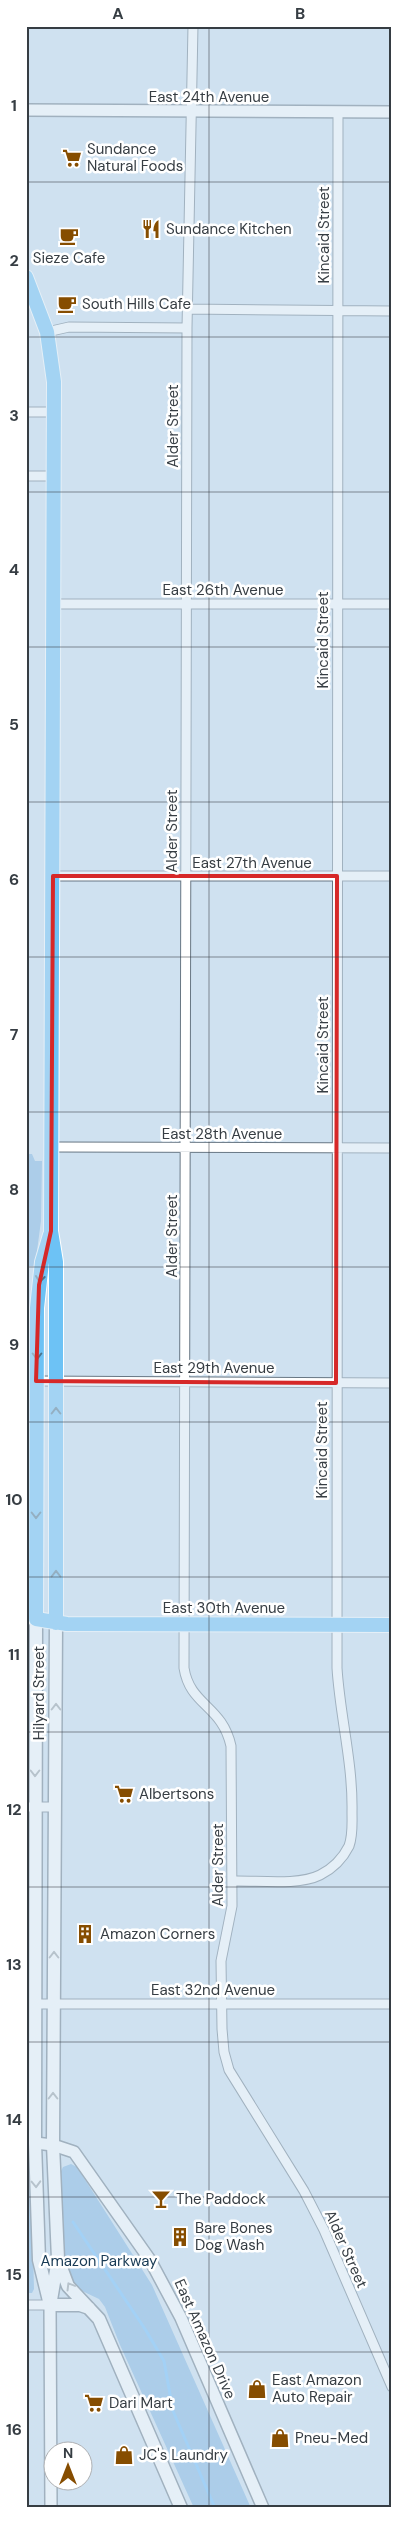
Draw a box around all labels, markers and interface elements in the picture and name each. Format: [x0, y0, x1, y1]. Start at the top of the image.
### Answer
text: A [112, 3, 124, 24]
text: B [295, 3, 305, 24]
street label: East 24th Avenue [149, 87, 269, 107]
text: 1 [11, 95, 17, 116]
place label: Sundance Natural Foods [87, 139, 183, 176]
supermarket icon: Sundance Natural Foods [61, 147, 83, 169]
street label: Kincaid Street [314, 186, 334, 284]
restaurant icon: Sundance Kitchen [140, 218, 162, 240]
place label: Sundance Kitchen [166, 219, 292, 239]
cafe icon: Sieze Cafe [58, 225, 80, 247]
place label: Sieze Cafe [33, 248, 105, 268]
text: 2 [9, 250, 19, 271]
cafe icon: South Hills Cafe [56, 293, 78, 315]
place label: South Hills Cafe [82, 294, 191, 314]
street label: Alder Street [163, 384, 183, 468]
text: 3 [9, 405, 19, 426]
text: 4 [9, 559, 19, 580]
street label: East 26th Avenue [162, 580, 284, 600]
street label: Kincaid Street [313, 591, 333, 689]
text: 5 [9, 714, 19, 735]
street label: Alder Street [162, 789, 182, 873]
street label: East 27th Avenue [192, 853, 312, 873]
text: 6 [9, 869, 19, 890]
street label: Kincaid Street [313, 996, 333, 1094]
text: 7 [10, 1024, 19, 1045]
street label: East 28th Avenue [162, 1124, 282, 1144]
text: 8 [9, 1179, 19, 1200]
street label: Alder Street [162, 1194, 182, 1278]
one-way arrow [35, 1275, 46, 1283]
text: 9 [9, 1334, 19, 1355]
one-way arrow [31, 1352, 42, 1360]
street label: East 29th Avenue [153, 1358, 275, 1378]
street label: Kincaid Street [312, 1401, 332, 1499]
one-way arrow [51, 1407, 61, 1415]
text: 10 [5, 1489, 23, 1510]
one-way arrow [31, 1511, 41, 1519]
one-way arrow [51, 1570, 61, 1578]
street label: East 30th Avenue [163, 1598, 285, 1618]
text: 11 [8, 1644, 20, 1665]
street label: Hilyard Street [29, 1646, 49, 1740]
one-way arrow [51, 1703, 61, 1710]
one-way arrow [30, 1770, 40, 1777]
supermarket icon: Albertsons [113, 1783, 135, 1805]
place label: Albertsons [139, 1784, 214, 1804]
text: 12 [6, 1799, 22, 1820]
street label: Alder Street [208, 1823, 228, 1907]
building icon: Amazon Corners [74, 1923, 96, 1945]
place label: Amazon Corners [100, 1924, 215, 1944]
one-way arrow [49, 1951, 59, 1959]
text: 13 [6, 1954, 22, 1975]
street label: East 32nd Avenue [151, 1980, 275, 2000]
one-way arrow [48, 2092, 58, 2100]
text: 14 [6, 2109, 22, 2130]
one-way arrow [31, 2180, 42, 2188]
bar icon: The Paddock [150, 2188, 172, 2210]
place label: The Paddock [176, 2189, 266, 2209]
street label: Alder Street [320, 2207, 372, 2291]
place label: Bare Bones Dog Wash [195, 2218, 273, 2255]
building icon: Bare Bones Dog Wash [169, 2226, 191, 2248]
park label: Amazon Parkway [41, 2251, 158, 2271]
text: 15 [6, 2264, 22, 2285]
street label: East Amazon Drive [170, 2276, 240, 2402]
one-way arrow [66, 2283, 76, 2292]
place label: East Amazon Auto Repair [272, 2370, 362, 2407]
shop icon: East Amazon Auto Repair [246, 2378, 268, 2400]
supermarket icon: Dari Mart [83, 2392, 105, 2414]
place label: Dari Mart [109, 2393, 173, 2413]
text: 16 [6, 2419, 22, 2440]
shop icon: Pneu-Med [269, 2427, 291, 2449]
place label: Pneu-Med [295, 2428, 368, 2448]
north arrow [42, 2442, 92, 2492]
text: N [63, 2444, 73, 2462]
shop icon: JC's Laundry [113, 2444, 135, 2466]
place label: JC's Laundry [139, 2445, 228, 2465]

